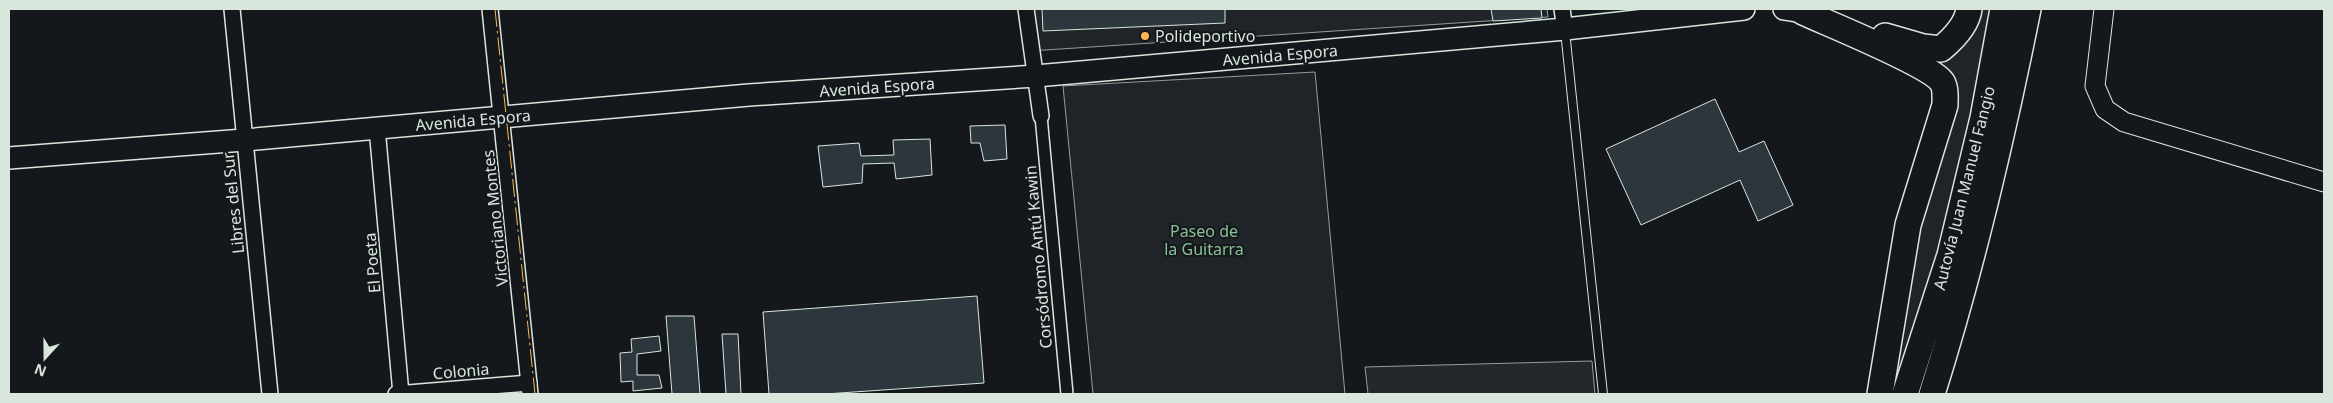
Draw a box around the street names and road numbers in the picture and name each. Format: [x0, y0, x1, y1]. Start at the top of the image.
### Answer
street label: Avenida Espora [1221, 39, 1339, 71]
street label: Avenida Espora [819, 72, 935, 102]
street label: Autovía Juan Manuel Fangio [1928, 84, 2000, 292]
street label: Avenida Espora [414, 104, 532, 136]
street label: Victoriano Montes [477, 149, 513, 287]
street label: Libres del Sur [217, 151, 249, 255]
street label: Corsódromo Antú Kawin [1019, 165, 1057, 349]
street label: El Poeta [358, 232, 386, 294]
street label: Colonia [432, 358, 490, 384]

